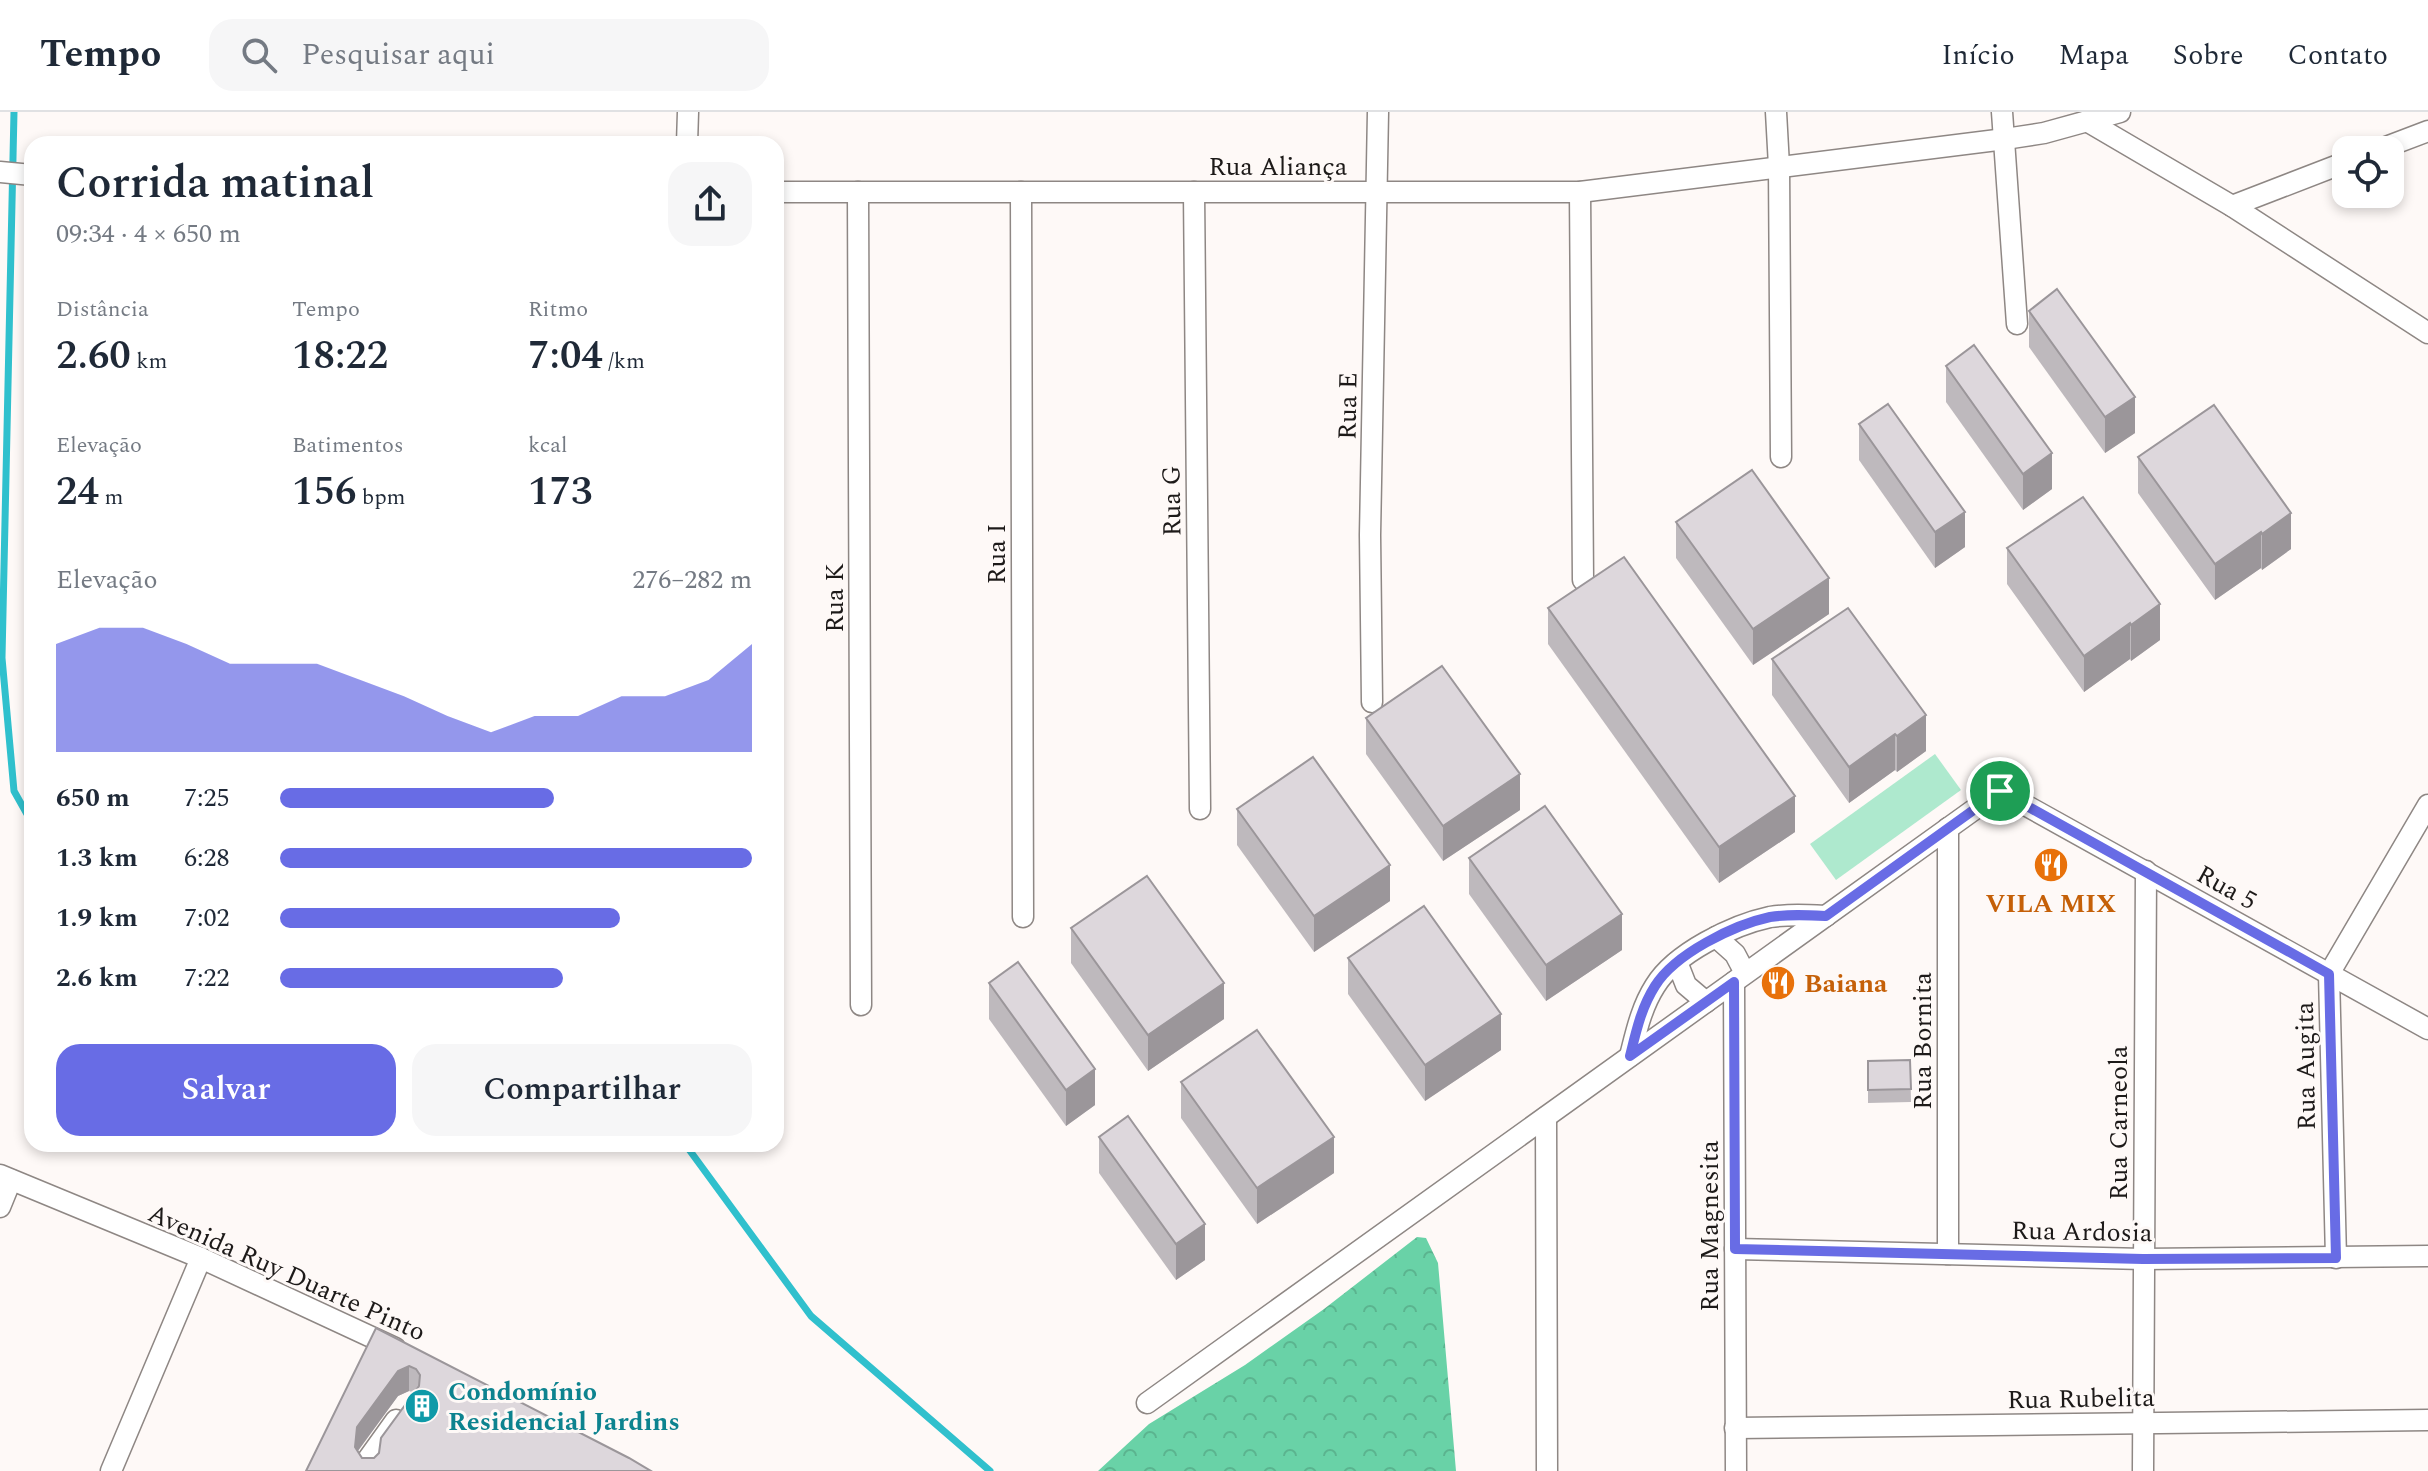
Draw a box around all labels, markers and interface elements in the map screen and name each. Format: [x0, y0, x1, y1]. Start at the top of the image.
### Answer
search box [209, 19, 769, 91]
text: Tempo [40, 26, 161, 84]
text: Pesquisar aqui [301, 32, 495, 78]
icon: search [237, 33, 281, 77]
text: Início [1941, 34, 2015, 77]
text: Mapa [2059, 34, 2129, 77]
text: Sobre [2173, 34, 2244, 77]
text: Contato [2288, 34, 2388, 77]
map controls [2332, 136, 2404, 208]
button: locate [2332, 136, 2404, 208]
street label: Rua Aliança [1208, 147, 1348, 187]
text: Corrida matinal [56, 150, 374, 217]
button: share [668, 162, 752, 246]
text: 09:34 · 4 × 650 m [56, 214, 241, 254]
text: Distância [56, 293, 149, 326]
text: Tempo [292, 293, 360, 326]
text: Ritmo [528, 293, 588, 326]
text: 2.60 [56, 326, 131, 387]
text: 18:22 [292, 326, 388, 387]
text: 7:04 [528, 326, 603, 387]
text: km [131, 345, 167, 378]
text: /km [603, 345, 645, 378]
street label: Rua E [1327, 372, 1369, 440]
text: Elevação [56, 429, 142, 462]
text: Batimentos [292, 429, 403, 462]
text: kcal [528, 429, 568, 462]
text: 24 [56, 462, 99, 523]
text: 156 [292, 462, 356, 523]
text: 173 [528, 462, 592, 523]
street label: Rua G [1151, 465, 1193, 537]
text: m [99, 481, 123, 514]
text: bpm [356, 481, 406, 514]
street label: Rua I [977, 523, 1017, 585]
text: Elevação [56, 560, 158, 600]
text: 276–282 m [632, 560, 752, 600]
street label: Rua K [815, 563, 855, 633]
pin [1966, 757, 2034, 825]
icon: arrive [1978, 769, 2022, 813]
text: 650 m [56, 778, 130, 818]
text: 7:25 [184, 778, 230, 818]
text: 1.3 km [56, 838, 138, 878]
text: 6:28 [184, 838, 230, 878]
restaurant icon: VILA MIX [2032, 846, 2070, 884]
street label: Rua 5 [2189, 855, 2264, 921]
place label: VILA MIX [1986, 884, 2116, 924]
text: 1.9 km [56, 898, 138, 938]
text: 7:02 [184, 898, 230, 938]
text: 2.6 km [56, 958, 138, 998]
text: 7:22 [184, 958, 230, 998]
restaurant icon: Baiana [1759, 964, 1797, 1002]
place label: Baiana [1804, 964, 1888, 1004]
street label: Rua Bornita [1903, 972, 1943, 1110]
street label: Rua Augita [2285, 1001, 2327, 1131]
button: Salvar [56, 1044, 396, 1136]
button: Compartilhar [412, 1044, 752, 1136]
street label: Rua Carneola [2099, 1045, 2139, 1201]
street label: Rua Magnesita [1690, 1140, 1730, 1312]
street label: Avenida Ruy Duarte Pinto [141, 1194, 432, 1352]
street label: Rua Ardosia [2011, 1211, 2153, 1253]
place label: Condomínio Residencial Jardins [448, 1372, 680, 1442]
street label: Rua Rubelita [2007, 1378, 2156, 1420]
building icon: Condomínio Residencial Jardins [403, 1387, 441, 1425]

